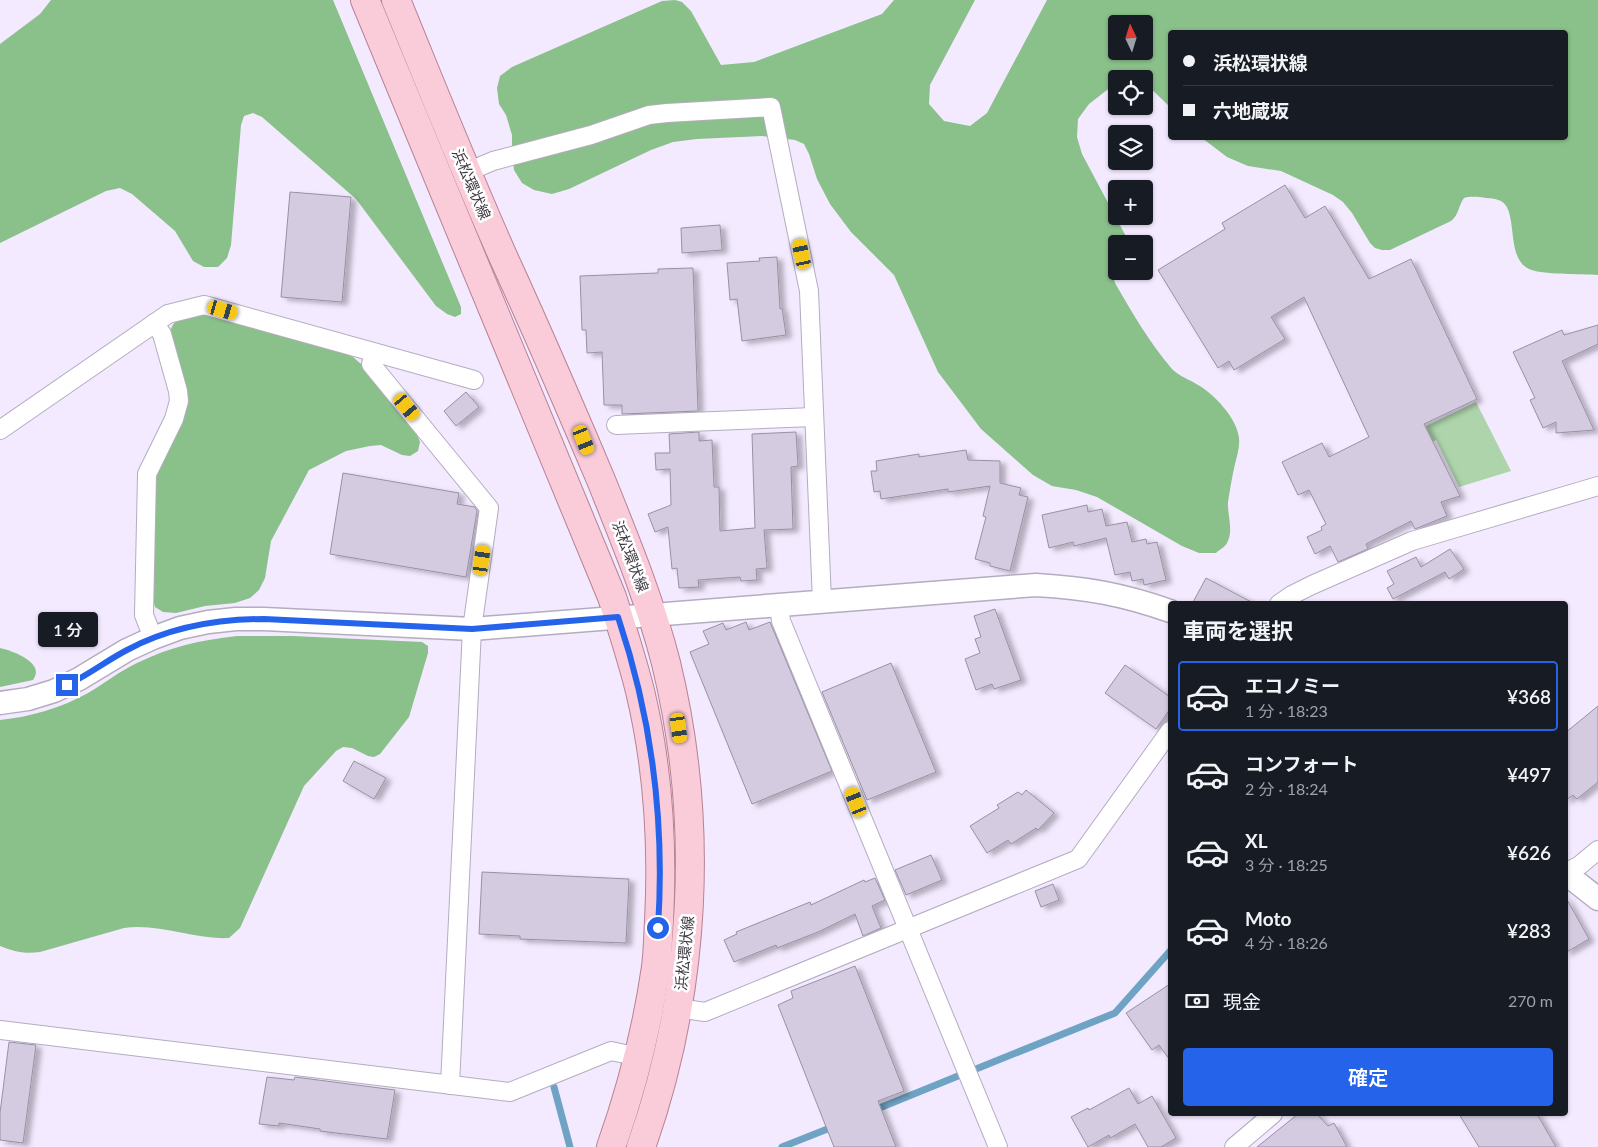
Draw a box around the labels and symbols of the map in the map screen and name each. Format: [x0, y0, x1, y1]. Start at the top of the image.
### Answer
north arrow [1108, 15, 1152, 60]
street label: 浜松環状線 [449, 146, 495, 222]
car [791, 238, 812, 270]
car [206, 299, 239, 321]
car [391, 391, 422, 423]
car [571, 423, 596, 457]
street label: 浜松環状線 [609, 518, 653, 594]
car [472, 544, 491, 576]
callout: 1 分 [37, 612, 97, 648]
route end [56, 674, 78, 696]
car [669, 712, 688, 744]
car [843, 785, 868, 819]
street label: 浜松環状線 [671, 915, 697, 991]
route start [647, 917, 669, 939]

